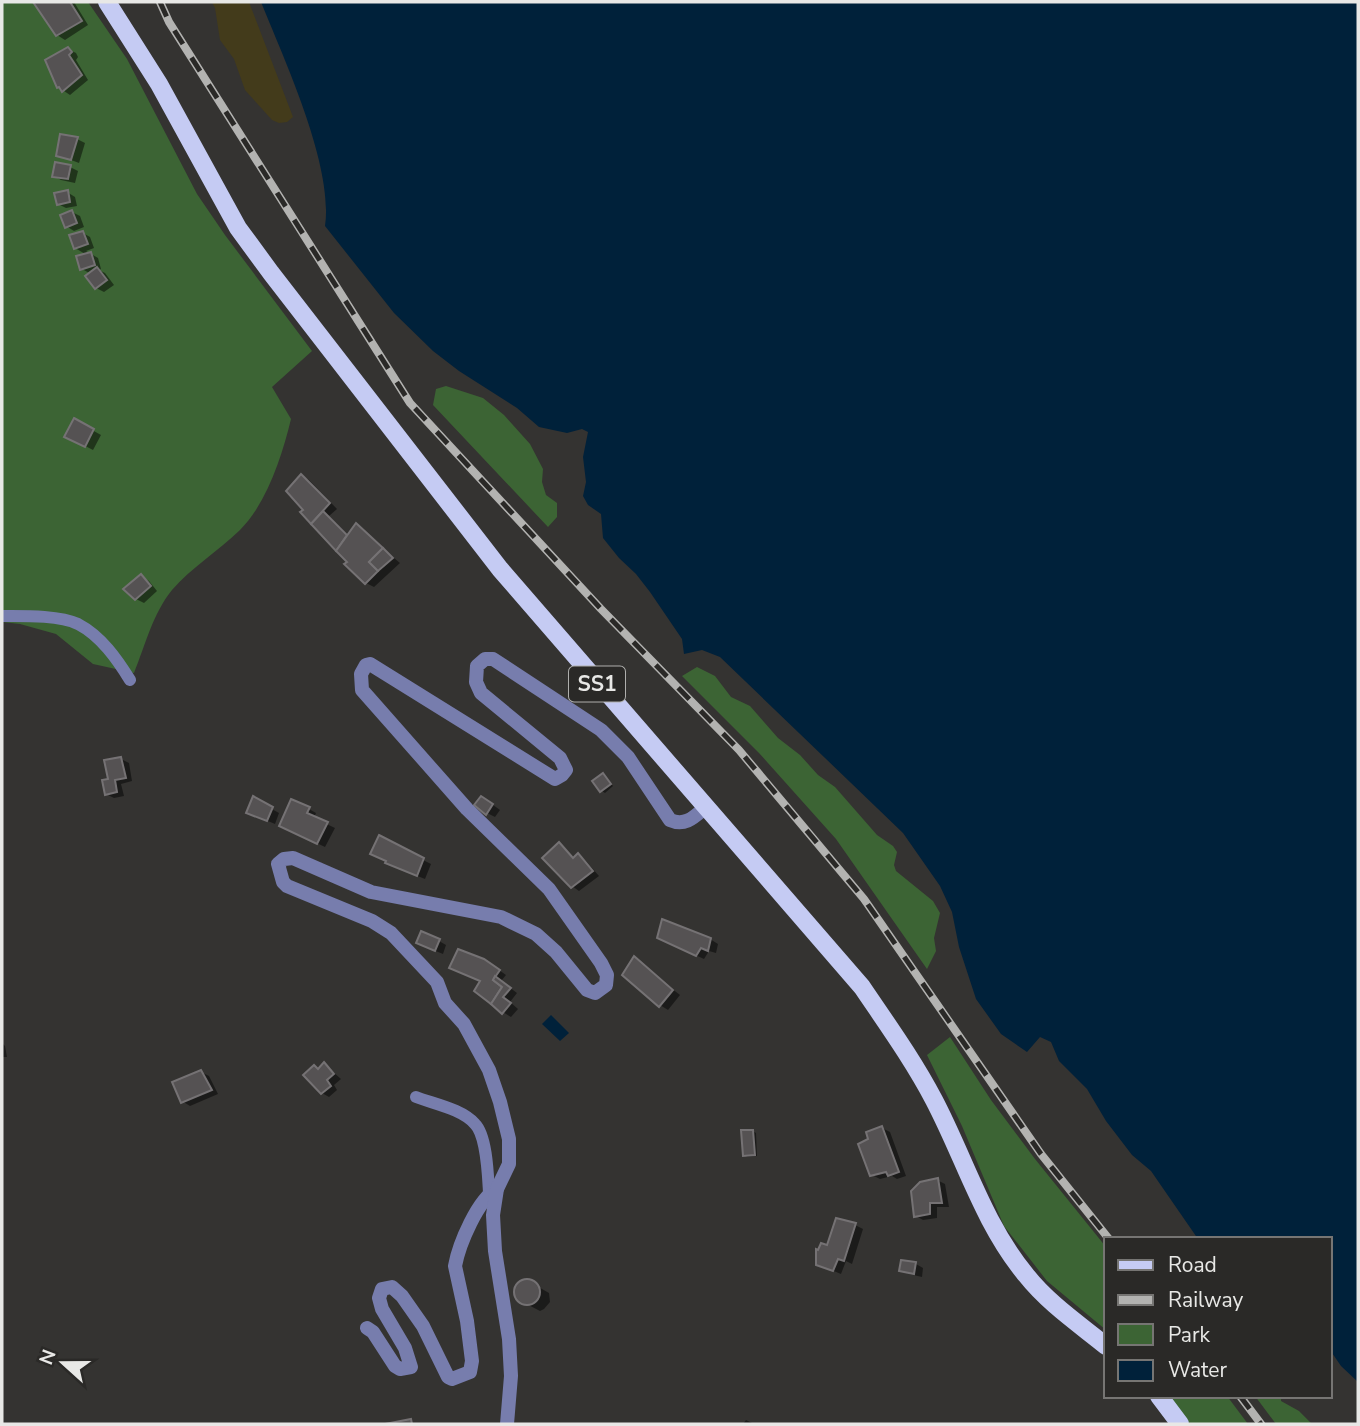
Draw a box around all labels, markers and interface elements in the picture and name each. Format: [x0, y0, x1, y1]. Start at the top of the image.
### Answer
road number: SS1 [569, 666, 625, 702]
legend [1104, 1237, 1332, 1398]
text: Road [1168, 1251, 1217, 1279]
text: Railway [1168, 1286, 1243, 1314]
text: Park [1168, 1321, 1210, 1349]
north arrow [28, 1328, 98, 1398]
text: N [33, 1346, 63, 1369]
text: Water [1168, 1356, 1227, 1384]

